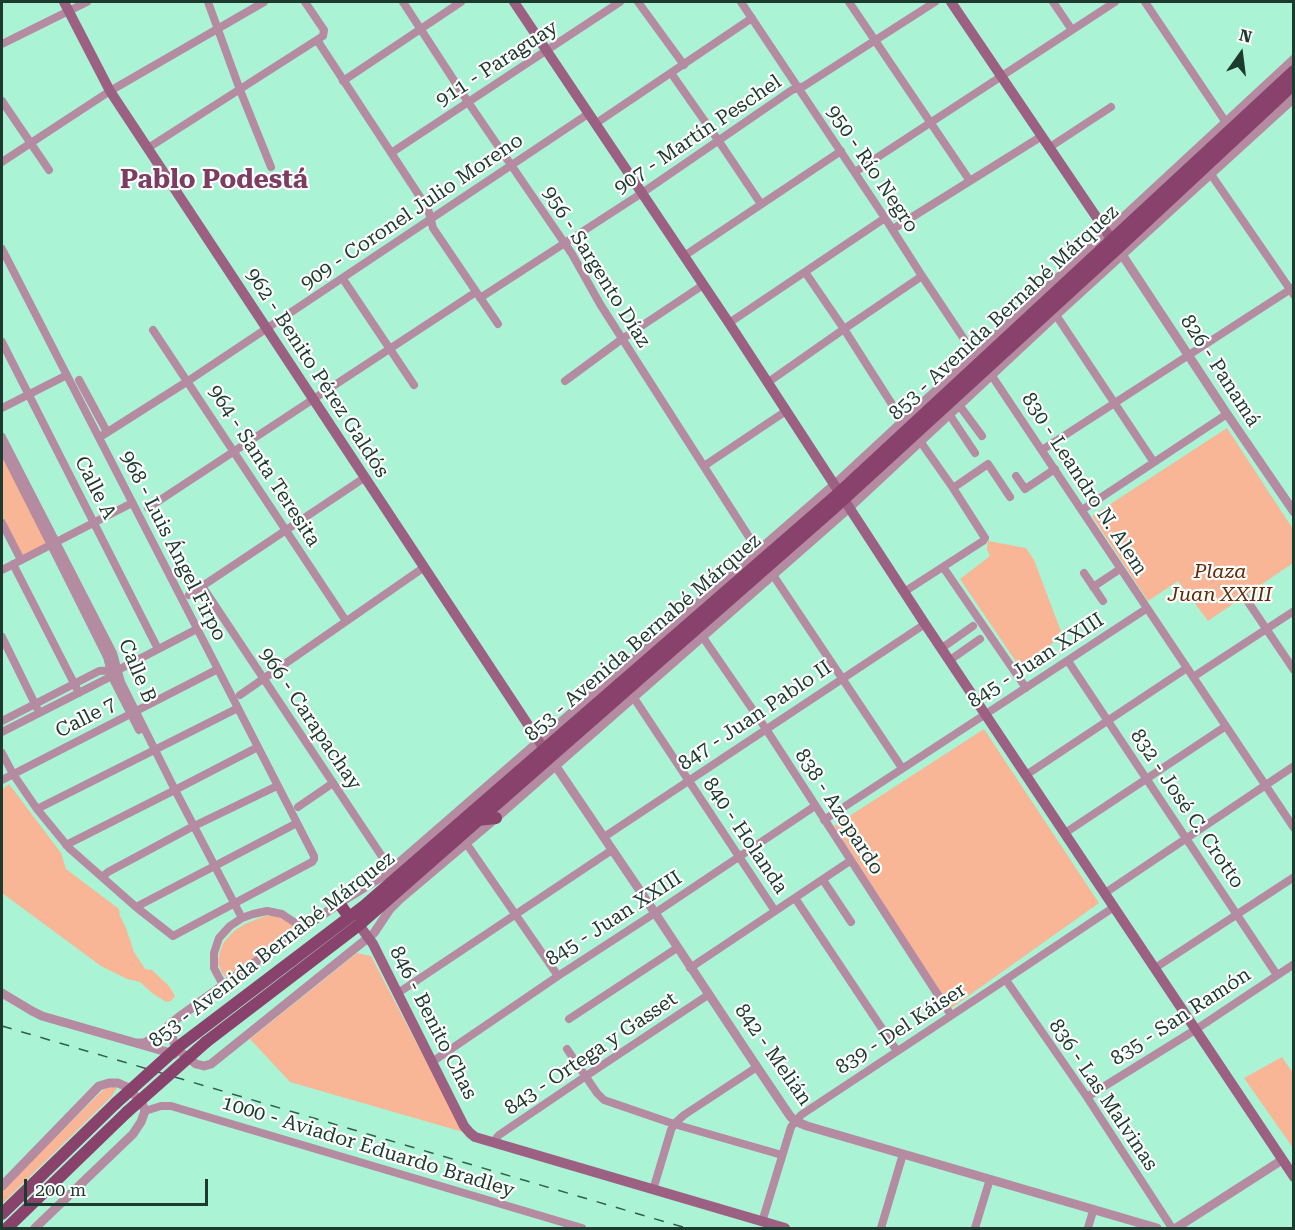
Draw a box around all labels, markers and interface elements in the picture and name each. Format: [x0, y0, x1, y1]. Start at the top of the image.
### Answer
street label: 911 - Paraguay [432, 16, 562, 112]
north arrow [1211, 24, 1271, 84]
text: N [1237, 25, 1254, 47]
street label: 907 - Martín Peschel [610, 70, 786, 200]
street label: 950 - Río Negro [821, 101, 923, 237]
street label: 909 - Coronel Julio Moreno [296, 128, 528, 296]
district label: Pablo Podestá [120, 164, 308, 196]
street label: 956 - Sargento Díaz [537, 182, 655, 352]
street label: 853 - Avenida Bernabé Márquez [884, 200, 1124, 426]
street label: 962 - Benito Pérez Galdós [240, 264, 394, 482]
street label: 826 - Panamá [1175, 311, 1265, 431]
street label: 964 - Santa Teresita [203, 381, 325, 551]
street label: 830 - Leandro N. Alem [1016, 388, 1152, 580]
street label: 968 - Luis Ángel Firpo [115, 447, 231, 645]
street label: Calle A [69, 452, 121, 524]
street label: 853 - Avenida Bernabé Márquez [520, 529, 766, 747]
park label: Plaza Juan XXIII [1168, 560, 1272, 607]
street label: 845 - Juan XXIII [964, 608, 1108, 714]
street label: Calle B [113, 635, 161, 707]
street label: 966 - Carapachay [254, 643, 366, 795]
street label: 847 - Juan Pablo II [674, 656, 836, 776]
street label: Calle 7 [52, 693, 120, 743]
street label: 832 - José C. Crotto [1125, 725, 1249, 893]
street label: 838 - Azopardo [789, 745, 889, 879]
street label: 840 - Holanda [697, 773, 793, 899]
street label: 853 - Avenida Bernabé Márquez [145, 847, 399, 1053]
street label: 845 - Juan XXIII [542, 866, 686, 972]
street label: 846 - Benito Chas [384, 942, 482, 1104]
street label: 835 - San Ramón [1107, 963, 1255, 1071]
street label: 839 - Del Káiser [831, 978, 971, 1080]
street label: 843 - Ortega y Gasset [500, 987, 682, 1121]
street label: 842 - Melián [729, 1000, 817, 1110]
street label: 836 - Las Malvinas [1043, 1015, 1163, 1175]
street label: 1000 - Aviador Eduardo Bradley [219, 1091, 517, 1203]
scale bar [27, 1167, 212, 1205]
text: 200 m [35, 1179, 86, 1200]

